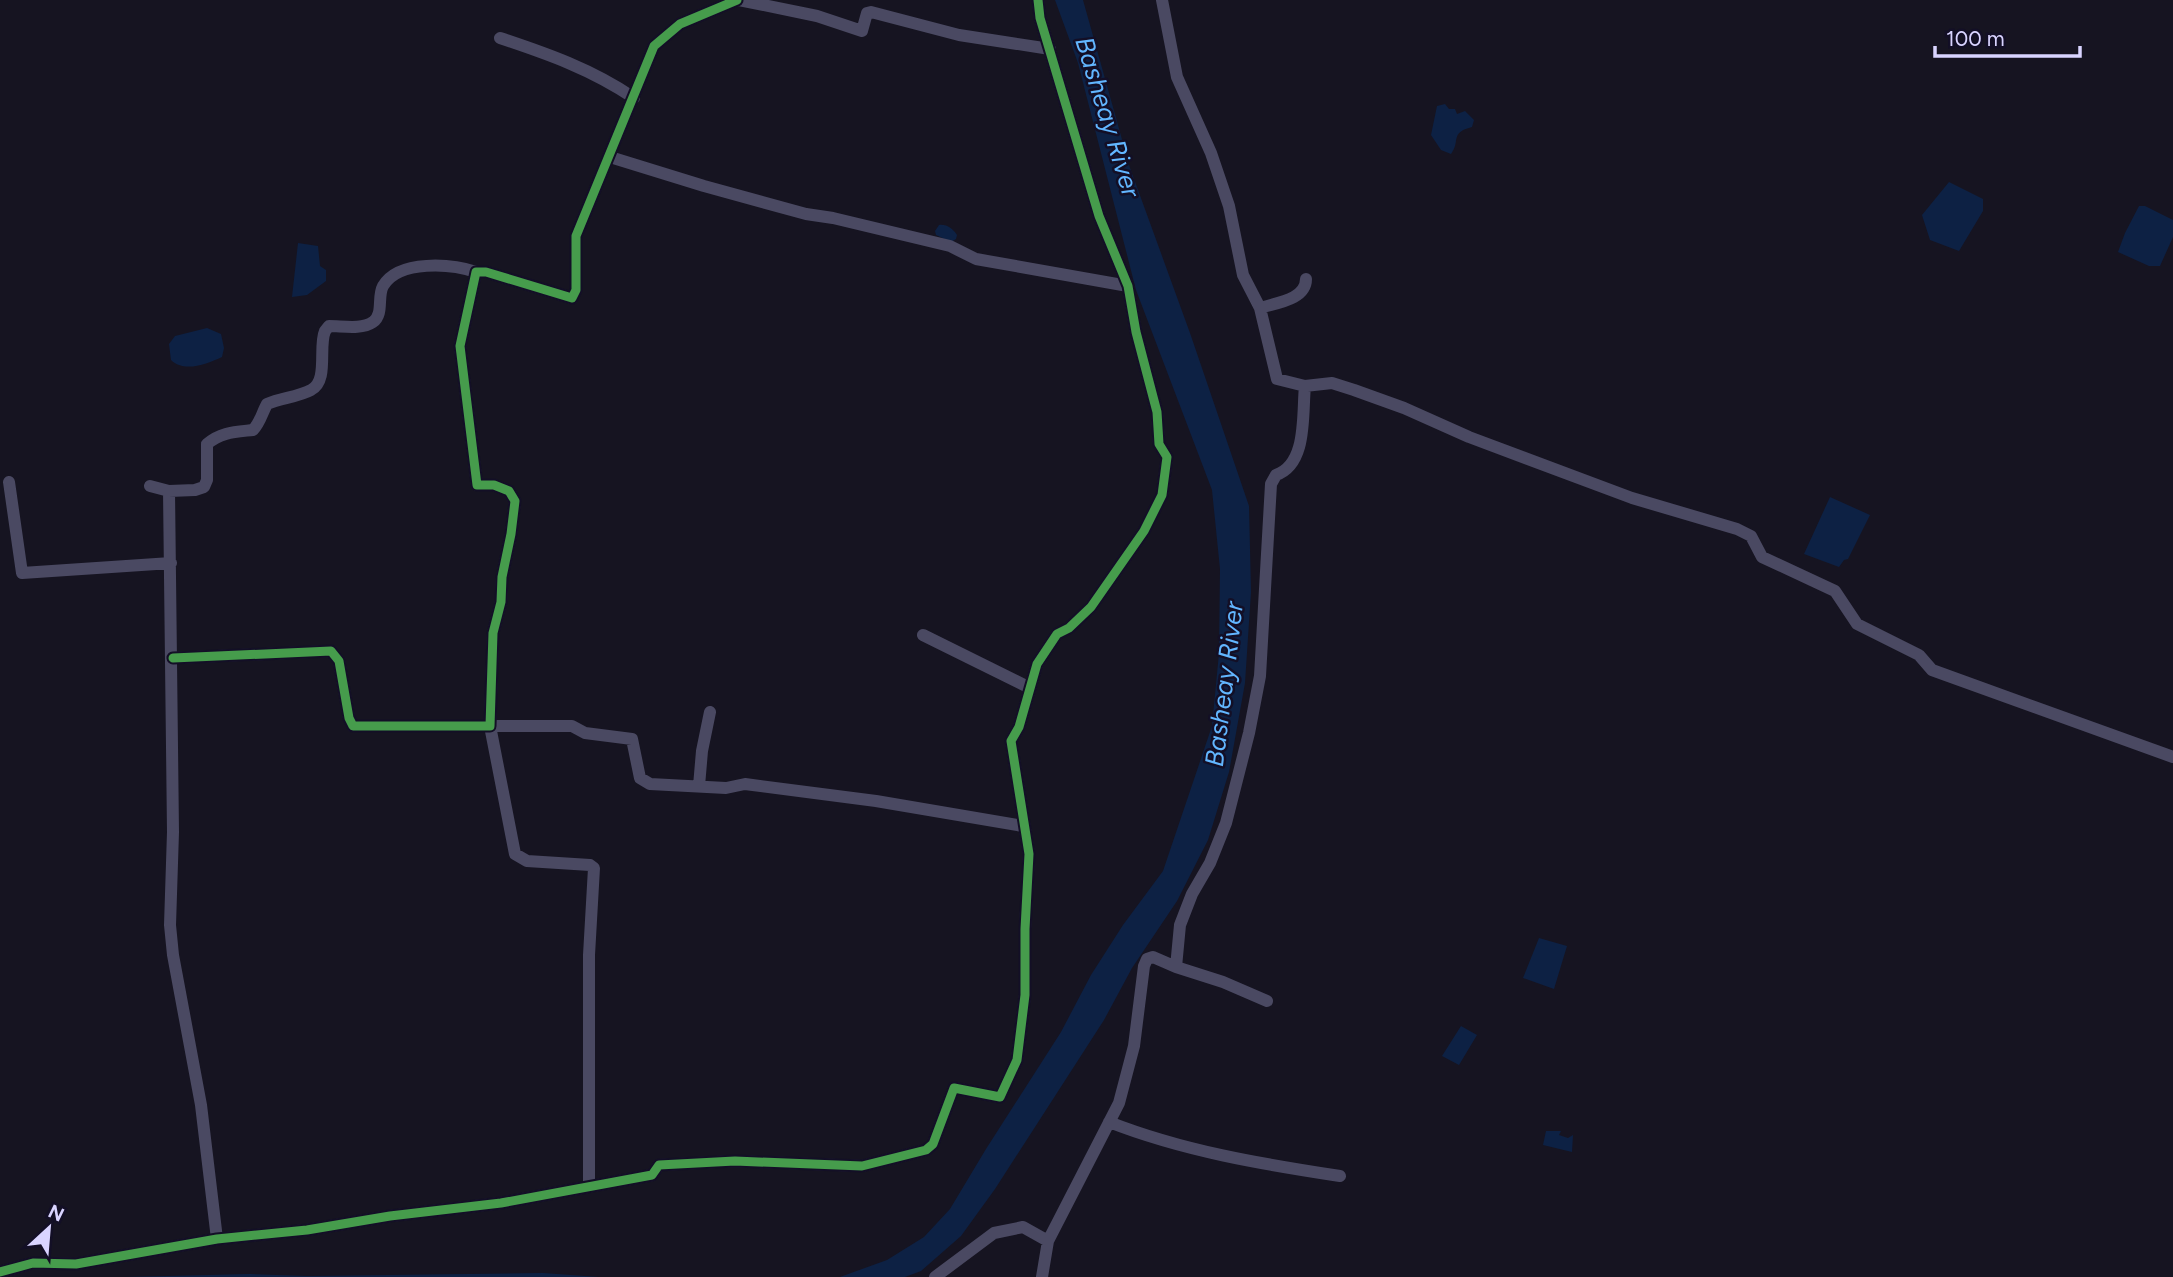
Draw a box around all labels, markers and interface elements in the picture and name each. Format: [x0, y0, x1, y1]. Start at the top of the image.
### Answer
scale bar [1935, 14, 2080, 58]
text: 100 m [1946, 26, 2005, 51]
water label: Basheay River [1068, 33, 1148, 202]
water label: Basheay River [1198, 598, 1250, 768]
north arrow [14, 1193, 84, 1263]
text: N [45, 1200, 68, 1227]

